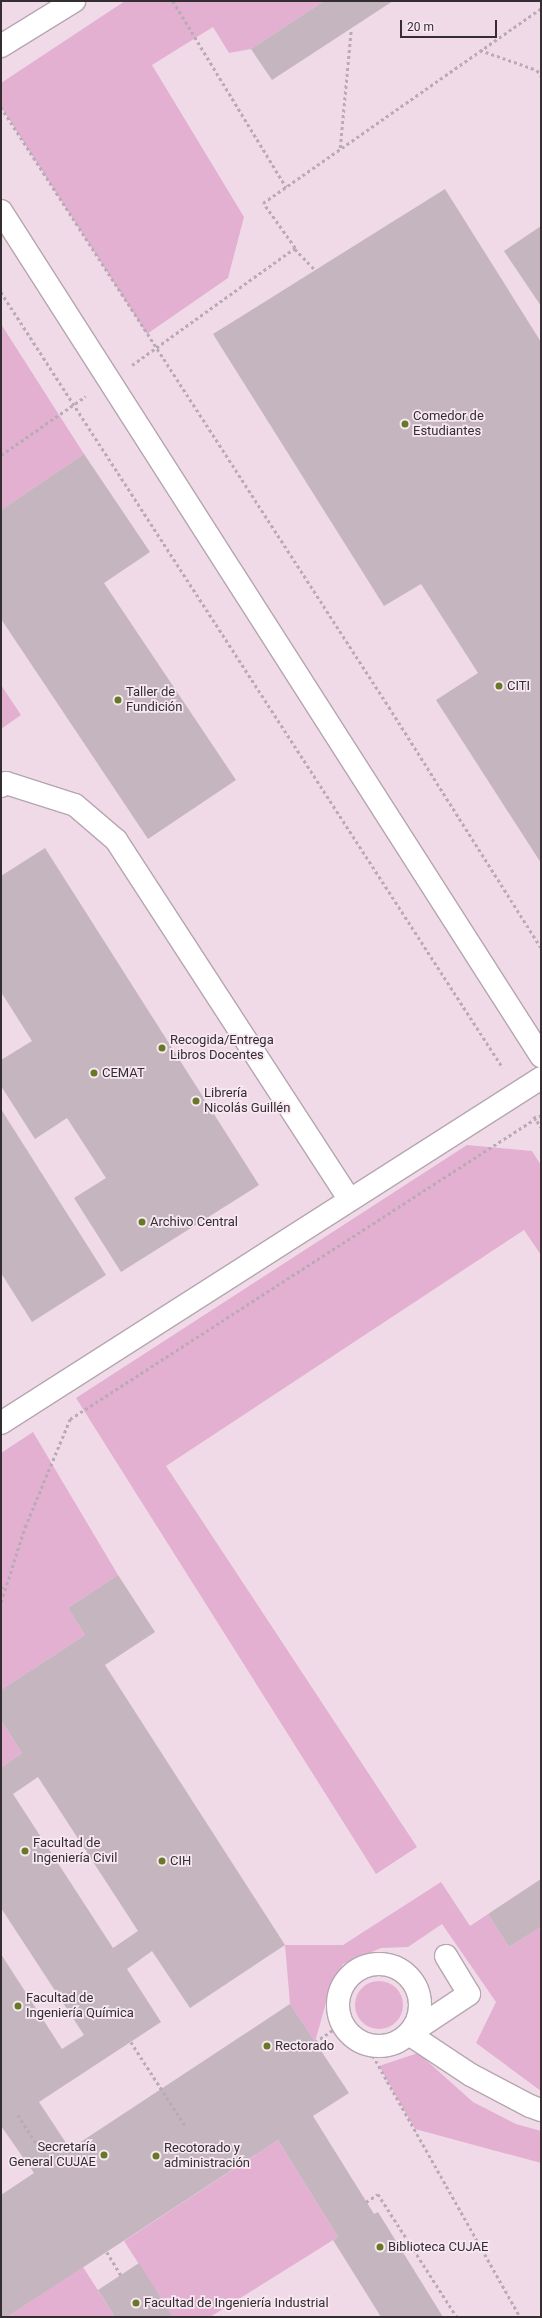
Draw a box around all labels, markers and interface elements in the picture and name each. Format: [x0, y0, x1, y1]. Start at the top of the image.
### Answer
scale bar [402, 12, 499, 38]
text: 20 m [407, 20, 434, 34]
place label: Comedor de Estudiantes [413, 409, 484, 440]
marker: Comedor de Estudiantes [400, 419, 410, 429]
place label: CITI [507, 678, 530, 694]
marker: CITI [494, 681, 504, 691]
place label: Taller de Fundición [126, 685, 182, 716]
marker: Taller de Fundición [113, 695, 123, 705]
place label: Recogida/Entrega Libros Docentes [170, 1033, 274, 1064]
marker: Recogida/Entrega Libros Docentes [157, 1043, 167, 1053]
place label: CEMAT [102, 1065, 145, 1081]
marker: CEMAT [89, 1068, 99, 1078]
place label: Librería Nicolás Guillén [204, 1086, 290, 1117]
marker: Librería Nicolás Guillén [191, 1096, 201, 1106]
place label: Archivo Central [150, 1214, 238, 1230]
marker: Archivo Central [137, 1217, 147, 1227]
place label: Facultad de Ingeniería Civil [33, 1836, 117, 1867]
marker: Facultad de Ingeniería Civil [20, 1846, 30, 1856]
place label: CIH [170, 1853, 191, 1869]
marker: CIH [157, 1856, 167, 1866]
place label: Facultad de Ingeniería Química [26, 1991, 134, 2022]
marker: Facultad de Ingeniería Química [13, 2001, 23, 2011]
place label: Rectorado [275, 2038, 334, 2054]
marker: Rectorado [262, 2041, 272, 2051]
place label: Secretaría General CUJAE [9, 2140, 96, 2171]
place label: Recotorado y administración [164, 2141, 250, 2172]
marker: Secretaría General CUJAE [99, 2150, 109, 2160]
marker: Recotorado y administración [151, 2151, 161, 2161]
place label: Biblioteca CUJAE [388, 2239, 488, 2255]
marker: Biblioteca CUJAE [375, 2242, 385, 2252]
place label: Facultad de Ingeniería Industrial [144, 2295, 329, 2311]
marker: Facultad de Ingeniería Industrial [131, 2298, 141, 2308]

